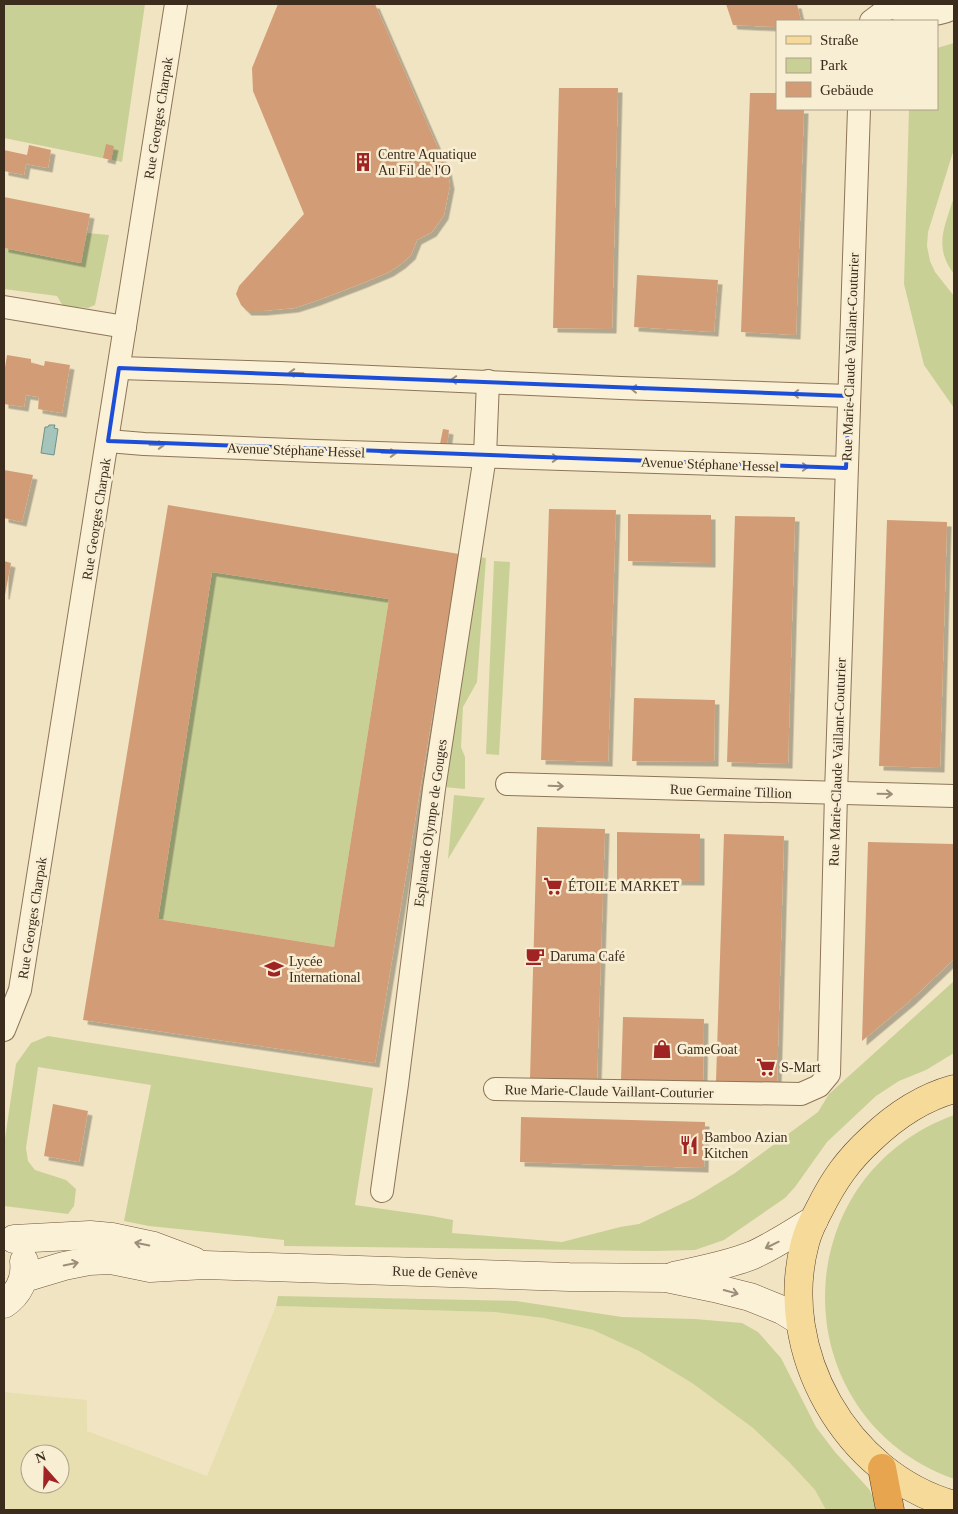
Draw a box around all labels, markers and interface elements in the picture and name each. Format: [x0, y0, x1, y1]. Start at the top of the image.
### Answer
legend [776, 20, 938, 110]
text: Straße [820, 32, 859, 48]
street label: Rue Georges Charpak [141, 56, 176, 180]
text: Park [820, 57, 848, 73]
text: Gebäude [820, 82, 874, 98]
place label: Centre Aquatique Au Fil de l'O [378, 147, 476, 178]
building icon: Centre Aquatique Au Fil de l'O [352, 151, 374, 173]
street label: Rue Marie-Claude Vaillant-Couturier [839, 252, 862, 462]
one-way arrow [288, 369, 304, 378]
one-way arrow [450, 375, 466, 385]
one-way arrow [630, 384, 646, 393]
one-way arrow [792, 389, 808, 399]
one-way arrow [148, 440, 164, 450]
street label: Avenue Stéphane Hessel [227, 441, 365, 460]
one-way arrow [381, 448, 397, 457]
one-way arrow [543, 453, 559, 462]
street label: Avenue Stéphane Hessel [641, 455, 779, 474]
street label: Rue Georges Charpak [79, 457, 114, 581]
one-way arrow [792, 462, 809, 472]
street label: Rue Marie-Claude Vaillant-Couturier [826, 657, 849, 867]
street label: Esplanade Olympe de Gouges [411, 738, 450, 908]
one-way arrow [548, 781, 564, 790]
street label: Rue Germaine Tillion [670, 782, 792, 801]
one-way arrow [876, 789, 893, 799]
street label: Rue Georges Charpak [15, 856, 50, 980]
supermarket icon: ÉTOILE MARKET [542, 875, 564, 897]
place label: ÉTOILE MARKET [568, 878, 680, 894]
cafe icon: Daruma Café [524, 945, 546, 967]
place label: Daruma Café [550, 949, 625, 964]
place label: Lycée International [289, 954, 361, 985]
school or university icon: Lycée International [263, 958, 285, 980]
shop icon: GameGoat [651, 1038, 673, 1060]
place label: GameGoat [677, 1042, 738, 1057]
supermarket icon: S-Mart [755, 1056, 777, 1078]
place label: S-Mart [781, 1060, 821, 1075]
street label: Rue Marie-Claude Vaillant-Couturier [504, 1082, 714, 1101]
place label: Bamboo Azian Kitchen [704, 1130, 788, 1161]
restaurant icon: Bamboo Azian Kitchen [678, 1134, 700, 1156]
one-way arrow [135, 1239, 151, 1248]
one-way arrow [765, 1241, 780, 1250]
one-way arrow [62, 1259, 78, 1269]
street label: Rue de Genève [392, 1264, 478, 1281]
one-way arrow [722, 1288, 738, 1297]
north arrow [20, 1444, 70, 1494]
text: N [33, 1448, 48, 1466]

